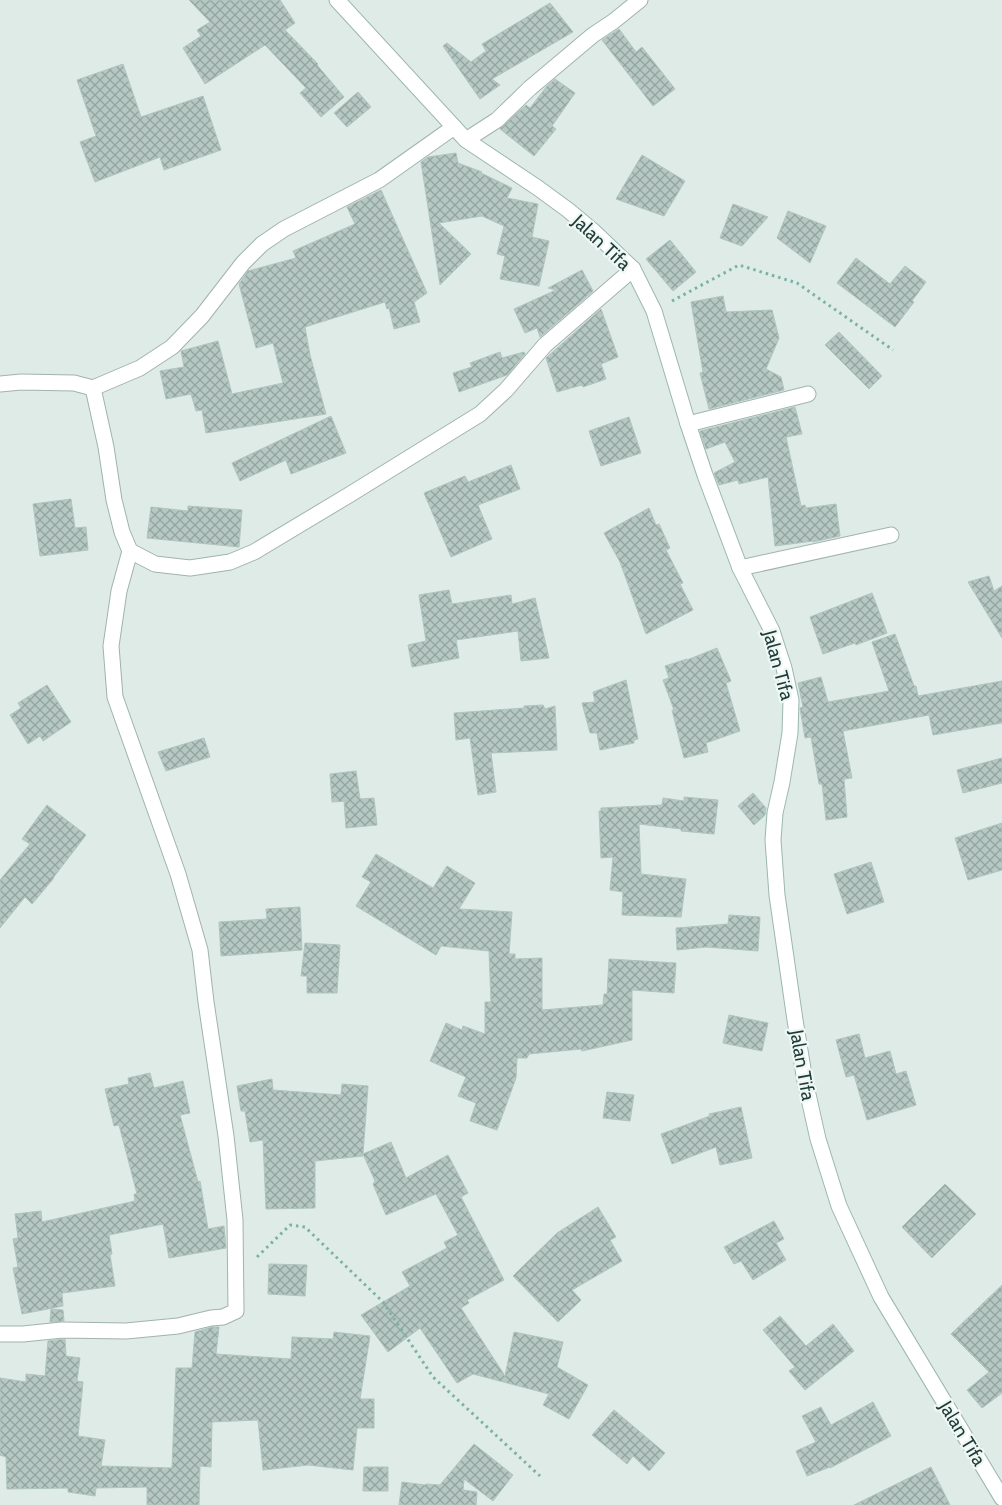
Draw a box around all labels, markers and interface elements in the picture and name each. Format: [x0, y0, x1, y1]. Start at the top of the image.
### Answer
street label: Jalan Tifa [567, 209, 636, 275]
street label: Jalan Tifa [758, 627, 799, 703]
street label: Jalan Tifa [785, 1027, 820, 1102]
street label: Jalan Tifa [934, 1396, 991, 1470]

